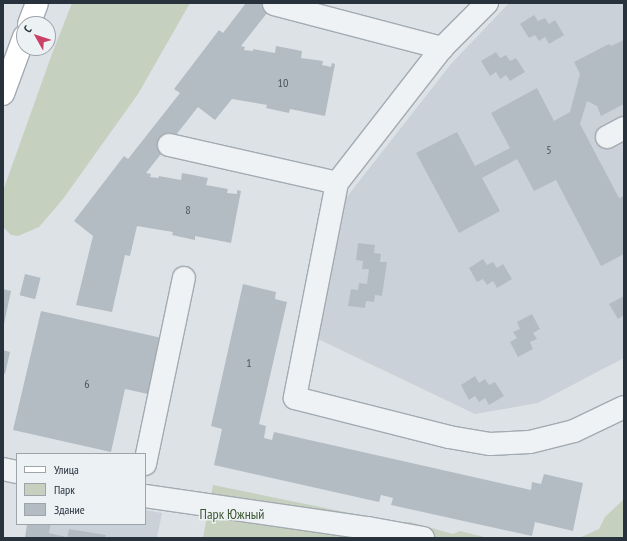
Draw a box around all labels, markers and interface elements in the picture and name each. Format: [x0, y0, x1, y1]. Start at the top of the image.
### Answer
north arrow [16, 16, 56, 56]
text: С [20, 23, 34, 35]
house number: 10 [278, 76, 288, 90]
house number: 5 [546, 143, 552, 157]
house number: 8 [185, 203, 191, 217]
house number: 1 [246, 356, 252, 370]
house number: 6 [84, 377, 90, 391]
legend [16, 453, 146, 525]
text: Улица [54, 462, 79, 477]
text: Парк [54, 482, 75, 497]
text: Здание [54, 502, 85, 517]
park label: Парк Южный [200, 506, 264, 522]

